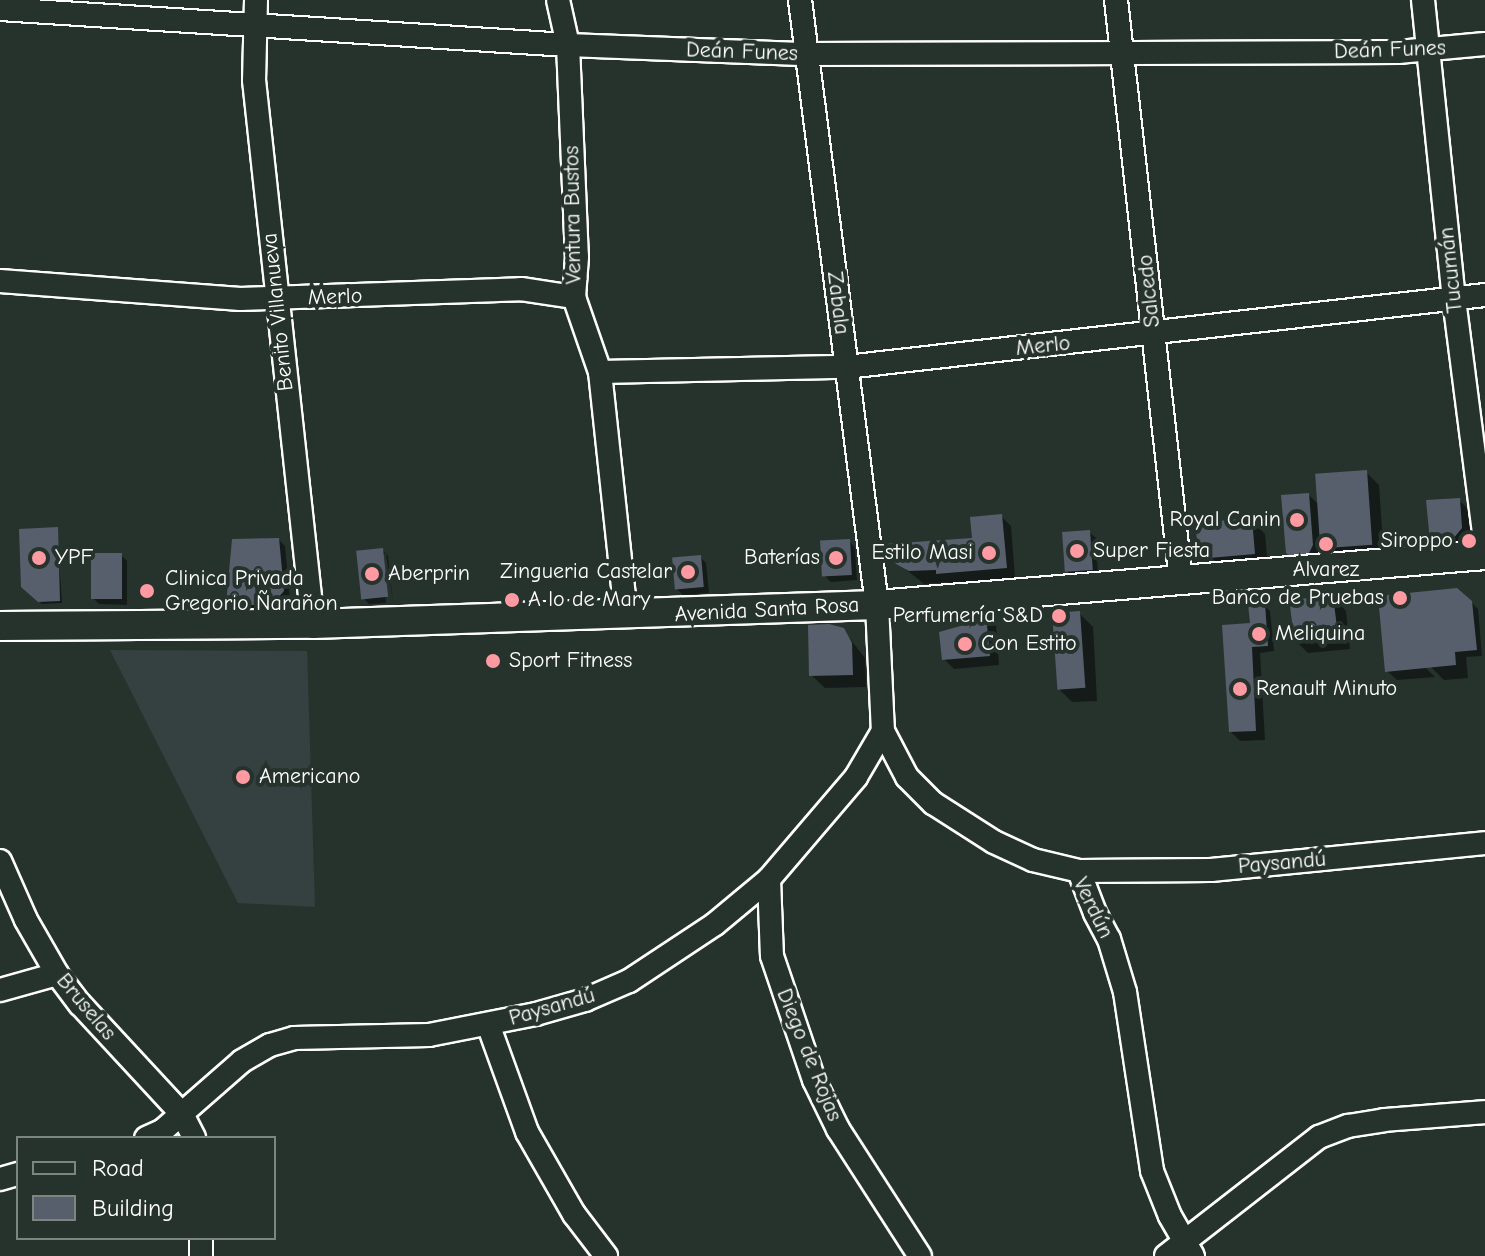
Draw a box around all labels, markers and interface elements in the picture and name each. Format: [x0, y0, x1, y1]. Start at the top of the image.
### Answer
street label: Deán Funes [1334, 35, 1446, 65]
street label: Deán Funes [686, 37, 798, 67]
street label: Ventura Bustos [559, 146, 587, 284]
street label: Tucumán [1433, 226, 1469, 314]
street label: Benito Villanueva [257, 232, 299, 392]
street label: Salcedo [1132, 253, 1166, 329]
street label: Zabala [821, 270, 855, 336]
street label: Merlo [307, 283, 363, 311]
street label: Merlo [1014, 330, 1072, 362]
place label: Royal Canin [1169, 507, 1281, 533]
marker: Royal Canin [1288, 511, 1306, 529]
place label: Siroppo [1381, 528, 1453, 554]
marker: Siroppo [1460, 532, 1478, 550]
marker: Alvarez [1317, 535, 1335, 553]
place label: Super Fiesta [1093, 538, 1210, 564]
place label: Estilo Masi [872, 540, 973, 566]
marker: Super Fiesta [1068, 542, 1086, 560]
marker: Estilo Masi [980, 544, 998, 562]
place label: YPF [55, 545, 93, 571]
place label: Baterías [744, 545, 820, 571]
marker: YPF [30, 549, 48, 567]
marker: Baterías [827, 549, 845, 567]
place label: Alvarez [1293, 557, 1359, 583]
place label: Zingueria Castelar [500, 559, 672, 585]
place label: Aberprin [388, 561, 470, 587]
marker: Zingueria Castelar [679, 563, 697, 581]
place label: Clinica Privada Gregorio Ñarañon [165, 565, 338, 616]
marker: Aberprin [363, 565, 381, 583]
marker: Clinica Privada Gregorio Ñarañon [136, 580, 158, 602]
place label: Banco de Pruebas [1212, 585, 1384, 611]
place label: A lo de Mary [528, 587, 650, 613]
marker: Banco de Pruebas [1391, 589, 1409, 607]
marker: A lo de Mary [503, 591, 521, 609]
street label: Avenida Santa Rosa [674, 592, 860, 628]
place label: Perfumería S&D [893, 603, 1043, 629]
marker: Perfumería S&D [1050, 607, 1068, 625]
place label: Meliquina [1275, 621, 1365, 647]
marker: Meliquina [1250, 625, 1268, 643]
place label: Con Estito [981, 631, 1077, 657]
marker: Con Estito [956, 635, 974, 653]
place label: Sport Fitness [509, 648, 632, 674]
marker: Sport Fitness [484, 652, 502, 670]
place label: Renault Minuto [1256, 676, 1397, 702]
marker: Renault Minuto [1231, 680, 1249, 698]
place label: Americano [259, 764, 360, 790]
marker: Americano [234, 768, 252, 786]
street label: Paysandú [1237, 846, 1327, 880]
street label: Verdún [1067, 873, 1119, 943]
street label: Bruselas [50, 968, 122, 1046]
street label: Paysandú [506, 982, 598, 1032]
street label: Diego de Rojas [770, 985, 848, 1125]
legend [16, 1136, 276, 1240]
text: Road [92, 1154, 144, 1182]
text: Building [92, 1194, 174, 1222]

